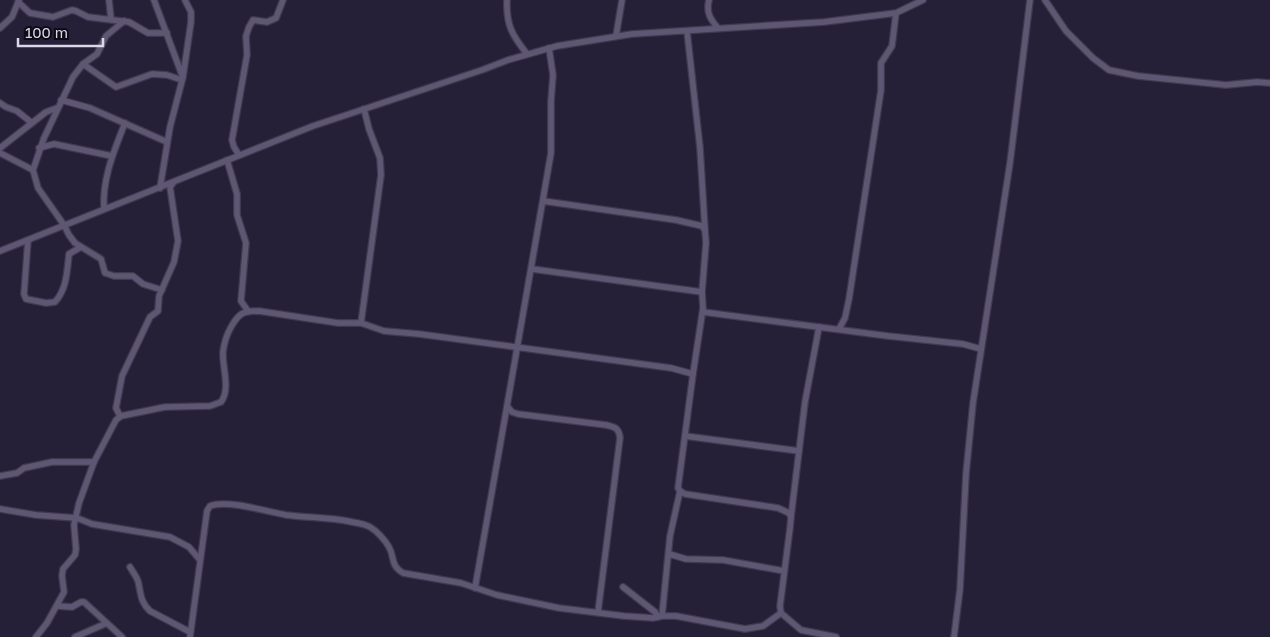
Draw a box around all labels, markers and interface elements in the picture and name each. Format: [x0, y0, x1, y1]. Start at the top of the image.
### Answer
scale bar [18, 15, 102, 47]
text: 100 m [25, 23, 68, 41]

